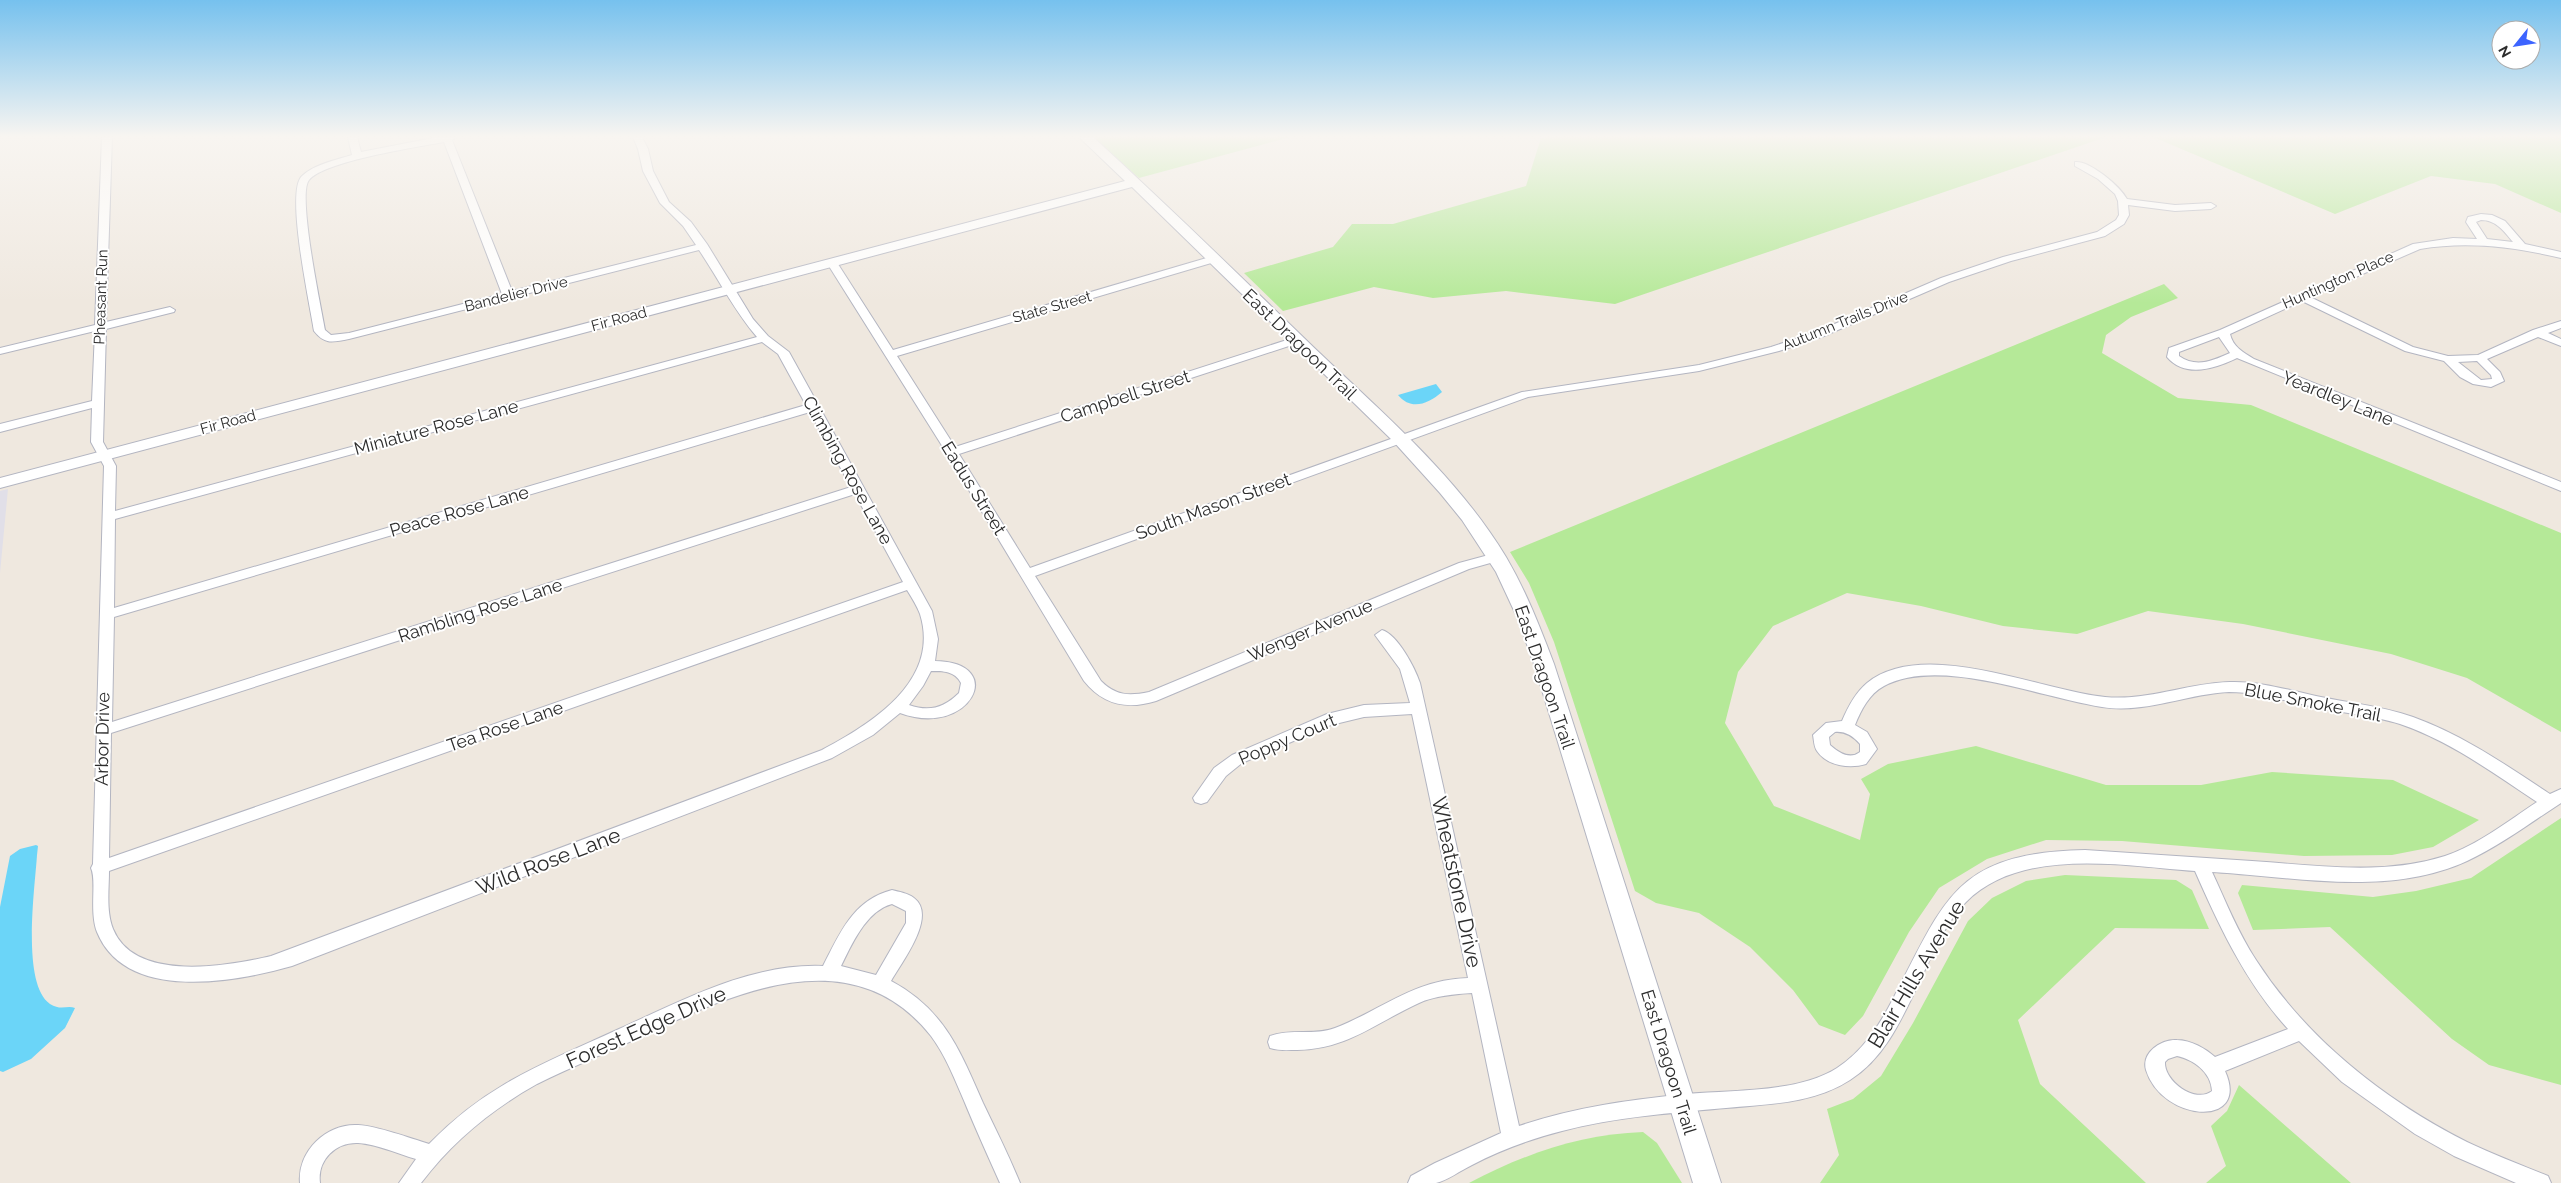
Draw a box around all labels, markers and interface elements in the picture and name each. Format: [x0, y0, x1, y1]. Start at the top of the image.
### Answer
north arrow [2491, 20, 2541, 70]
text: N [2495, 43, 2514, 60]
street label: Huntington Place [2280, 247, 2397, 313]
street label: Pheasant Run [90, 249, 112, 345]
street label: Bandelier Drive [463, 272, 570, 316]
street label: East Dragoon Trail [1239, 284, 1361, 404]
street label: State Street [1010, 287, 1094, 327]
street label: Autumn Trails Drive [1779, 287, 1911, 354]
street label: Fir Road [589, 303, 649, 335]
street label: Campbell Street [1057, 365, 1193, 427]
street label: Yeardley Lane [2279, 366, 2397, 430]
street label: Climbing Rose Lane [798, 392, 898, 548]
street label: Miniature Rose Lane [352, 395, 521, 459]
street label: Fir Road [198, 406, 258, 438]
street label: Eadus Street [937, 438, 1011, 538]
street label: South Mason Street [1133, 468, 1293, 544]
street label: Peace Rose Lane [387, 481, 531, 541]
street label: Rambling Rose Lane [395, 573, 565, 646]
street label: Wenger Avenue [1244, 594, 1376, 666]
street label: East Dragoon Trail [1511, 602, 1579, 752]
street label: Blue Smoke Trail [2243, 678, 2383, 726]
street label: Arbor Drive [91, 692, 113, 786]
street label: Tea Rose Lane [444, 696, 566, 756]
street label: Poppy Court [1235, 709, 1339, 769]
street label: Wheatstone Drive [1427, 794, 1487, 970]
street label: Wild Rose Lane [472, 822, 624, 900]
street label: Blair Hills Avenue [1862, 896, 1970, 1052]
street label: Forest Edge Drive [562, 981, 730, 1073]
street label: East Dragoon Trail [1637, 987, 1701, 1137]

